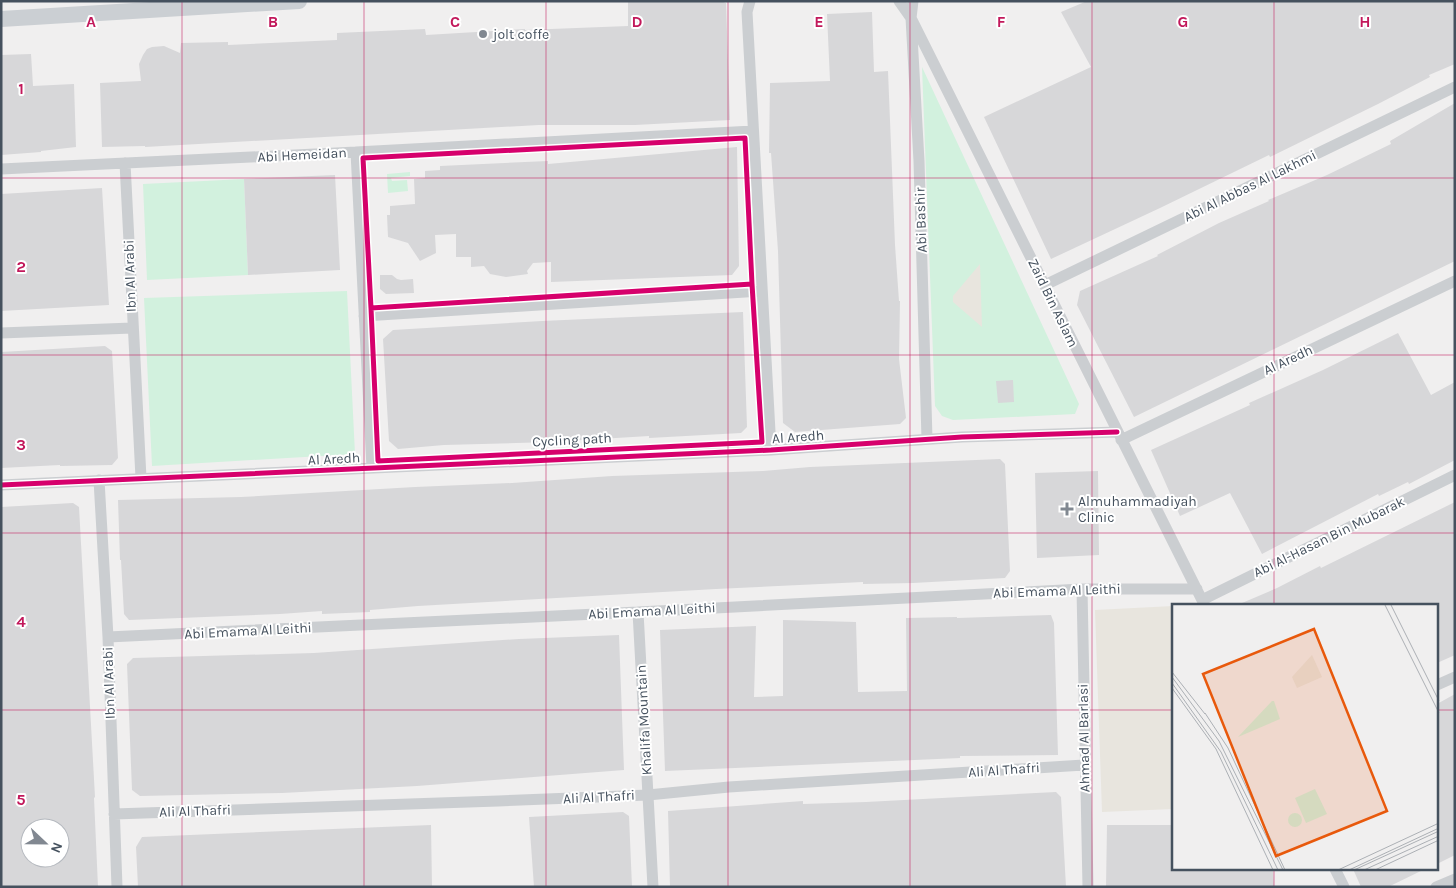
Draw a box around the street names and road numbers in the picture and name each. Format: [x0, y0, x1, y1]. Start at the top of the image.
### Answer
street label: Abi Hemeidan [257, 144, 347, 166]
street label: Abi Al Abbas Al Lakhmi [1181, 147, 1319, 225]
street label: Abi Bashir [911, 186, 931, 253]
street label: Ibn Al Arabi [120, 239, 140, 313]
street label: Zaid Bin Aslam [1024, 256, 1082, 350]
street label: Al Aredh [1261, 341, 1315, 379]
street label: Al Aredh [771, 427, 825, 447]
street label: Cycling path [532, 429, 612, 451]
street label: Al Aredh [307, 449, 361, 469]
street label: Abi Al-Hasan Bin Mubarak [1251, 493, 1408, 581]
street label: Abi Emama Al Leithi [993, 580, 1121, 602]
street label: Abi Emama Al Leithi [588, 599, 716, 623]
street label: Abi Emama Al Leithi [184, 619, 312, 643]
street label: Ibn Al Arabi [99, 646, 119, 720]
street label: Khalifa Mountain [633, 664, 655, 776]
street label: Ahmad Al Barlasi [1075, 683, 1093, 793]
street label: Ali Al Thafri [968, 759, 1040, 781]
street label: Ali Al Thafri [563, 787, 635, 807]
street label: Ali Al Thafri [159, 801, 231, 821]

